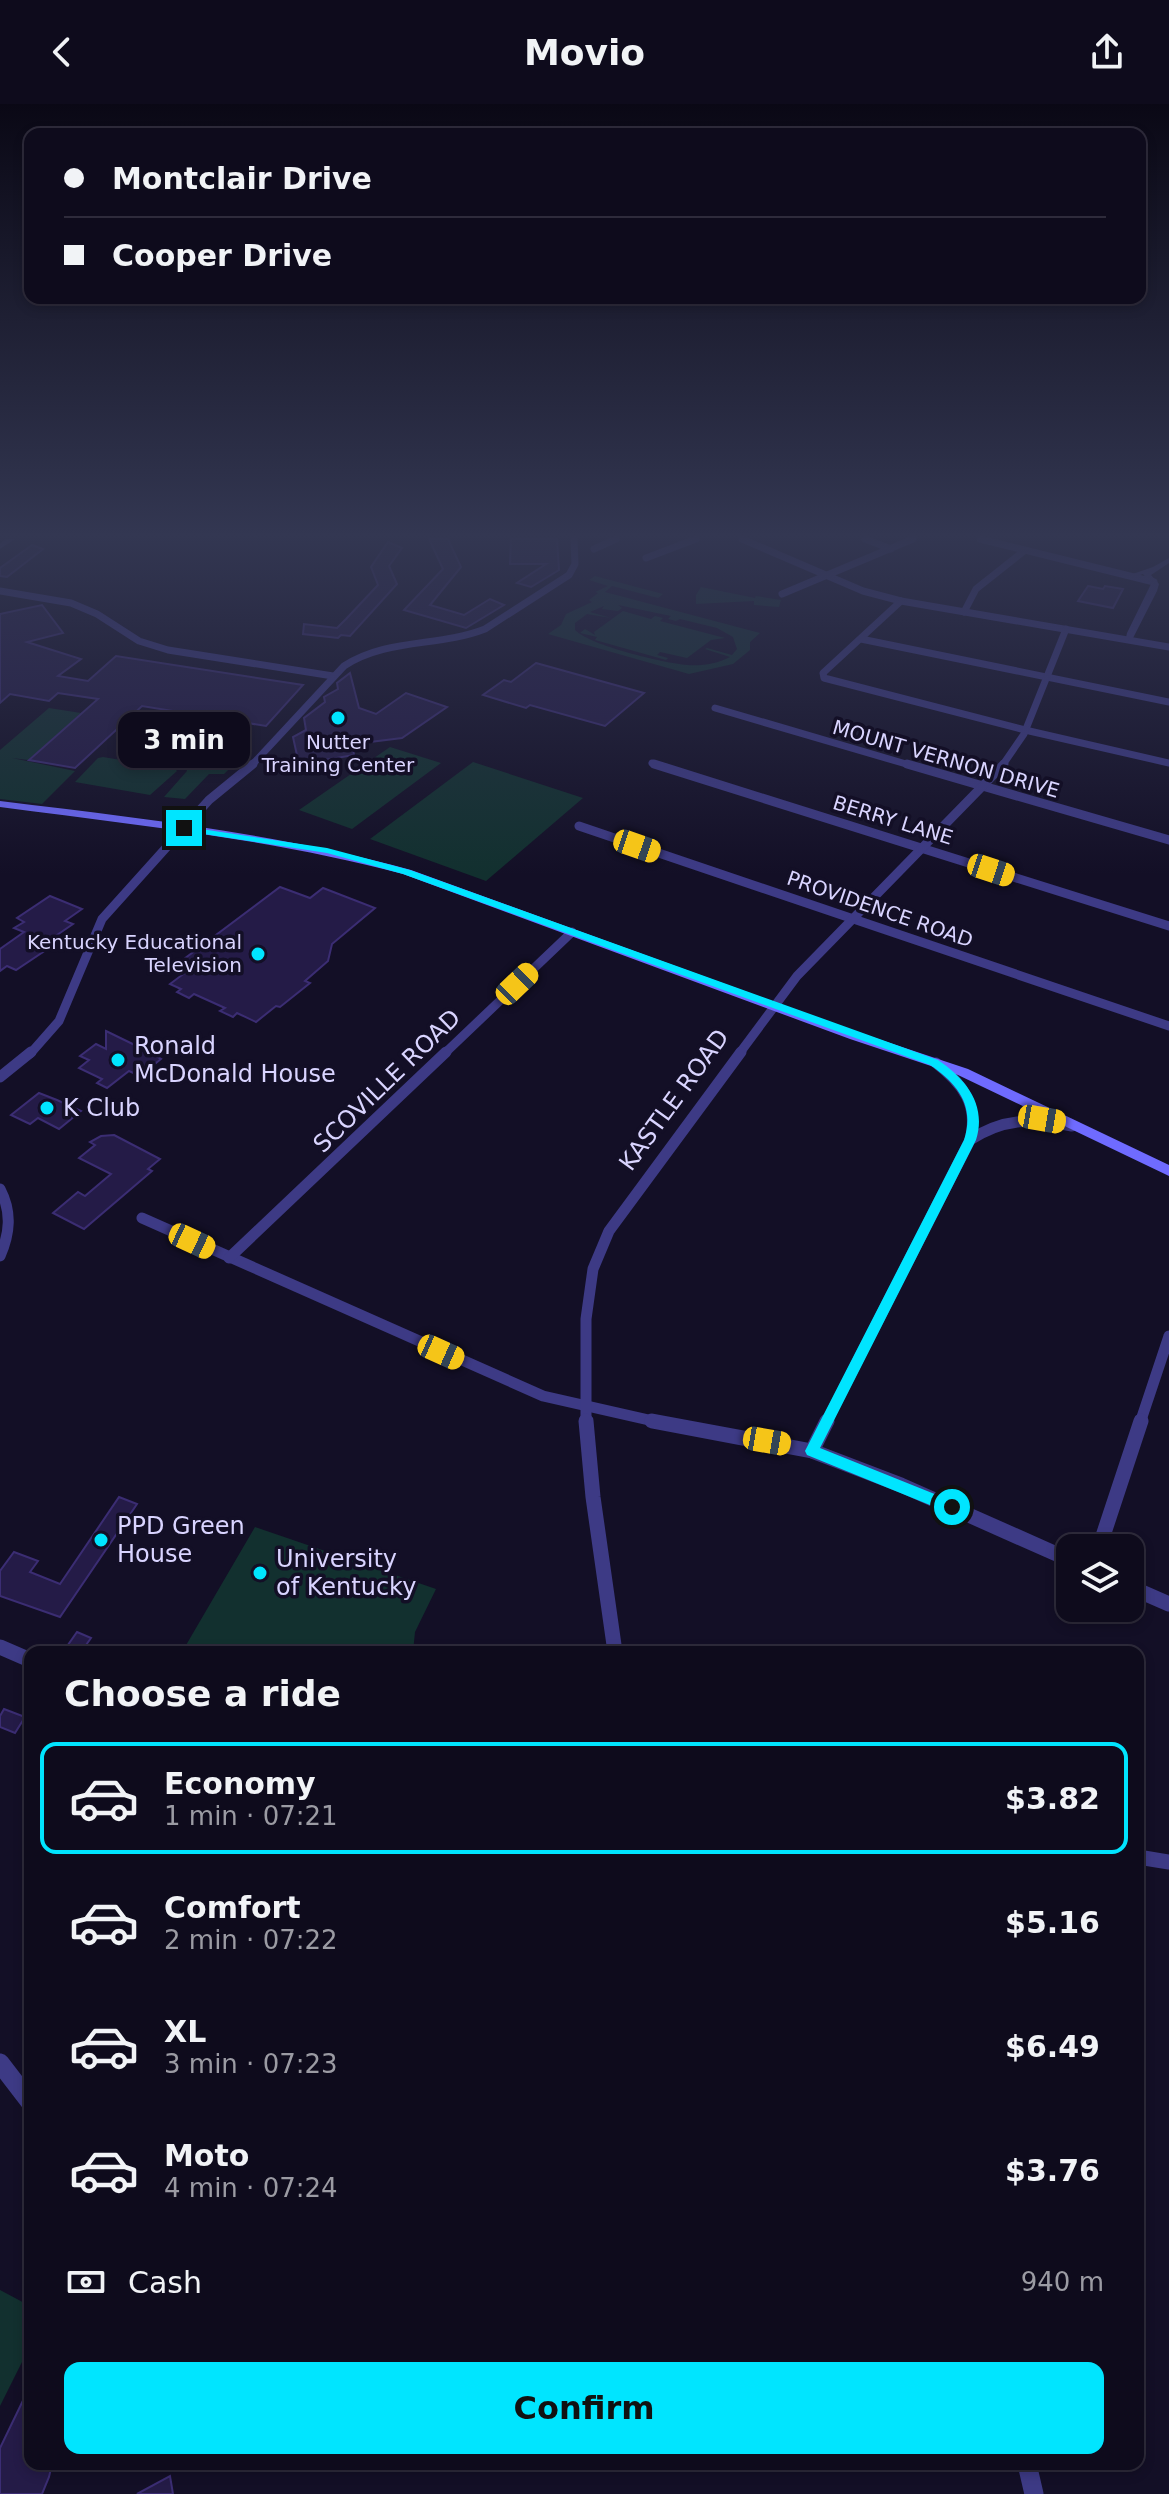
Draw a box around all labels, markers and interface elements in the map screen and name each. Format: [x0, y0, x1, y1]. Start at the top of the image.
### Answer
icon: back [40, 30, 84, 74]
icon: share [1085, 30, 1129, 74]
text: Movio [524, 32, 645, 73]
text: Montclair Drive [112, 161, 372, 196]
text: Cooper Drive [112, 238, 332, 273]
marker: Nutter Training Center [329, 709, 347, 727]
callout: 3 min [118, 712, 250, 768]
street label: MOUNT VERNON DRIVE [830, 715, 1062, 803]
text: 3 min [143, 725, 225, 755]
place label: Nutter Training Center [261, 730, 415, 777]
street label: BERRY LANE [830, 790, 956, 850]
route end [166, 810, 202, 846]
car [610, 827, 664, 865]
car [964, 851, 1018, 889]
street label: PROVIDENCE ROAD [784, 866, 976, 952]
place label: Kentucky Educational Television [27, 930, 242, 977]
marker: Kentucky Educational Television [249, 945, 267, 963]
car [491, 959, 543, 1009]
street label: SCOVILLE ROAD [308, 1004, 466, 1158]
street label: KASTLE ROAD [613, 1024, 735, 1176]
place label: Ronald McDonald House [134, 1032, 336, 1088]
marker: Ronald McDonald House [109, 1051, 127, 1069]
place label: K Club [63, 1094, 140, 1122]
marker: K Club [38, 1099, 56, 1117]
car [1016, 1103, 1068, 1135]
car [165, 1220, 219, 1262]
car [414, 1331, 468, 1373]
car [741, 1425, 793, 1457]
route start [934, 1489, 970, 1525]
place label: PPD Green House [117, 1512, 245, 1568]
marker: PPD Green House [92, 1531, 110, 1549]
map controls [1056, 1534, 1144, 1622]
button: layers [1056, 1534, 1144, 1622]
place label: University of Kentucky [276, 1545, 416, 1601]
marker: University of Kentucky [251, 1564, 269, 1582]
text: Choose a ride [64, 1673, 341, 1714]
icon: car [68, 1762, 140, 1834]
text: Economy [164, 1766, 316, 1801]
text: $3.82 [1005, 1781, 1100, 1816]
text: 1 min · 07:21 [164, 1801, 338, 1831]
icon: car [68, 1886, 140, 1958]
text: Comfort [164, 1890, 301, 1925]
text: $5.16 [1005, 1905, 1100, 1940]
text: 2 min · 07:22 [164, 1925, 338, 1955]
icon: car [68, 2010, 140, 2082]
text: XL [164, 2014, 206, 2049]
text: $6.49 [1005, 2029, 1100, 2064]
text: 3 min · 07:23 [164, 2049, 338, 2079]
icon: car [68, 2134, 140, 2206]
text: Moto [164, 2138, 249, 2173]
text: $3.76 [1005, 2153, 1100, 2188]
text: 4 min · 07:24 [164, 2173, 338, 2203]
icon: cash [64, 2260, 108, 2304]
text: Cash [128, 2265, 202, 2300]
text: 940 m [1021, 2267, 1104, 2297]
button: Confirm [64, 2362, 1104, 2454]

